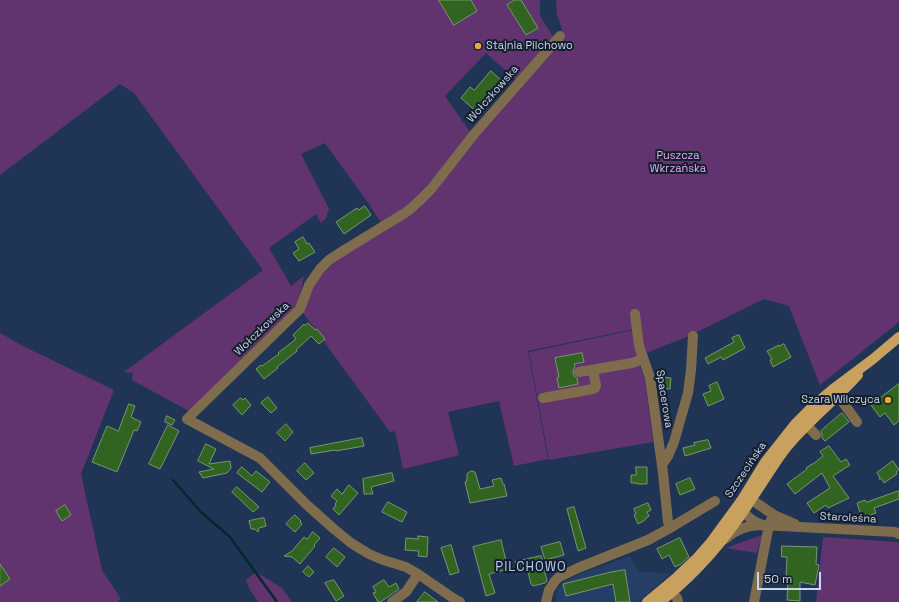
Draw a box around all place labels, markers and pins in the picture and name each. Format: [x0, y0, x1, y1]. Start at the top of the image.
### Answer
place label: Stajnia Pilchowo [486, 39, 573, 53]
marker: Stajnia Pilchowo [473, 41, 483, 51]
place label: Szara Wilczyca [801, 393, 880, 407]
marker: Szara Wilczyca [883, 395, 893, 405]

